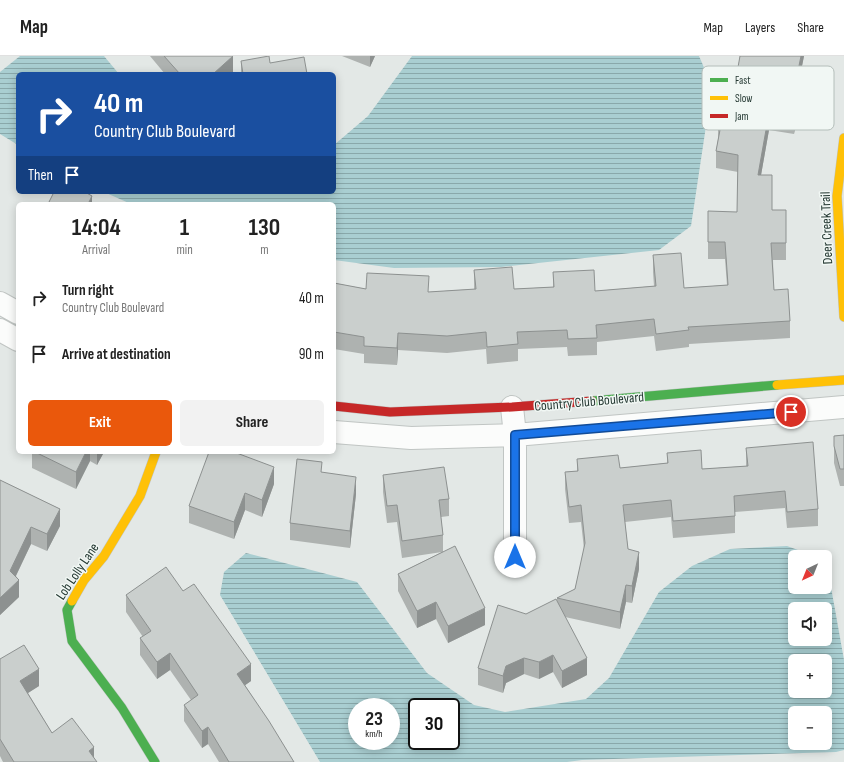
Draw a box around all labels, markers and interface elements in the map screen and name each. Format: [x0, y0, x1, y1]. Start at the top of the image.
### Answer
text: Map [20, 16, 48, 39]
text: Map [703, 19, 723, 36]
text: Layers [745, 19, 775, 36]
text: Share [797, 19, 824, 36]
legend [702, 66, 834, 130]
text: Fast [735, 74, 751, 87]
text: 40 m [94, 87, 143, 120]
icon: right [28, 88, 80, 140]
text: Slow [735, 92, 752, 105]
text: Jam [734, 110, 749, 123]
text: Country Club Boulevard [94, 121, 235, 142]
icon: arrive [61, 164, 83, 186]
text: Then [28, 166, 53, 185]
street label: Deer Creek Trail [817, 191, 836, 265]
text: 14:04 [72, 213, 121, 242]
text: 1 [180, 213, 189, 242]
text: 130 [249, 213, 280, 242]
text: Arrival [82, 242, 110, 258]
text: min [176, 242, 193, 258]
text: m [260, 242, 269, 258]
text: Turn right [62, 281, 114, 300]
icon: right [28, 287, 50, 309]
text: 40 m [299, 289, 324, 308]
text: Country Club Boulevard [62, 300, 164, 316]
icon: arrive [28, 343, 50, 365]
text: Arrive at destination [62, 345, 171, 364]
text: 90 m [299, 345, 324, 364]
street label: Country Club Boulevard [534, 388, 645, 415]
pin [774, 395, 808, 429]
button: Exit [28, 400, 172, 446]
button: Share [180, 400, 324, 446]
icon: arrive [780, 401, 802, 423]
position arrow [494, 536, 536, 578]
street label: Lob Lolly Lane [52, 540, 103, 603]
north arrow [788, 550, 832, 594]
map controls [788, 550, 832, 750]
button: sound [788, 602, 832, 646]
button: + [788, 654, 832, 698]
speed limit sign: 30 [408, 698, 460, 750]
button: − [788, 706, 832, 750]
text: 23 [365, 707, 383, 731]
text: km/h [365, 728, 383, 740]

